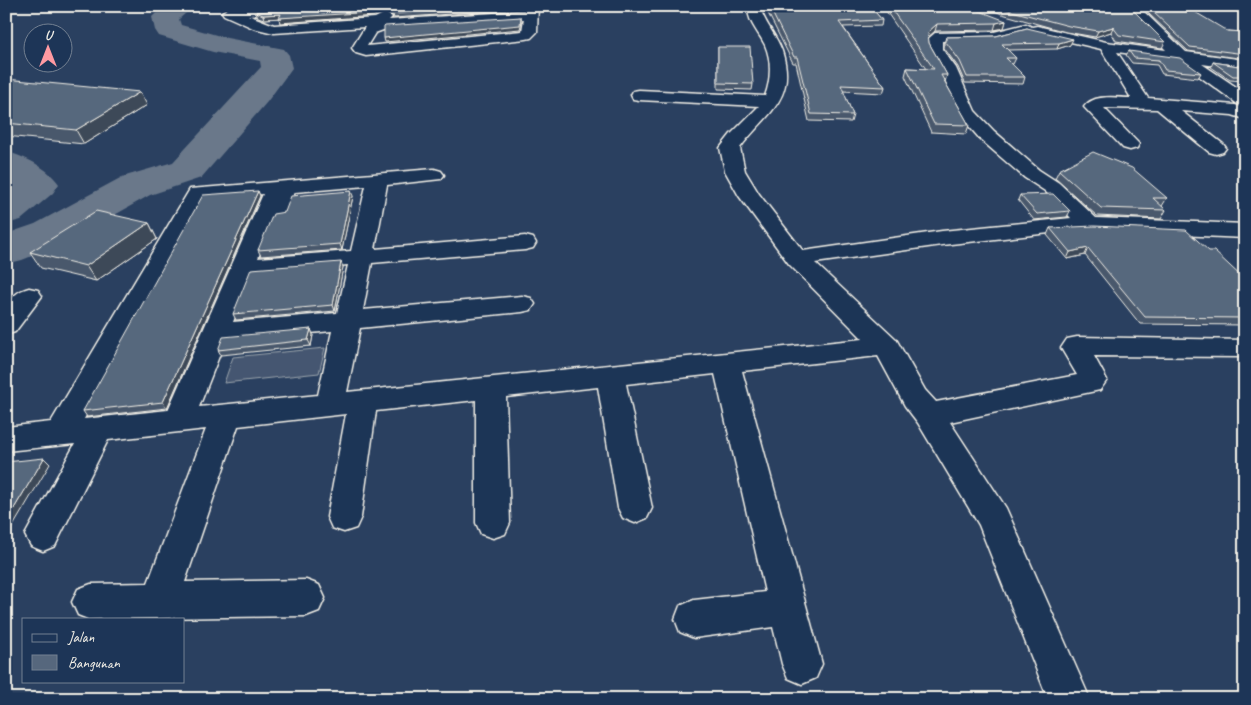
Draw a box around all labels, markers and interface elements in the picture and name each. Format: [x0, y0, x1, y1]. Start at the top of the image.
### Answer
north arrow [22, 22, 72, 72]
text: U [45, 27, 55, 44]
legend [22, 618, 185, 682]
text: Jalan [67, 628, 95, 647]
text: Bangunan [68, 654, 121, 673]

